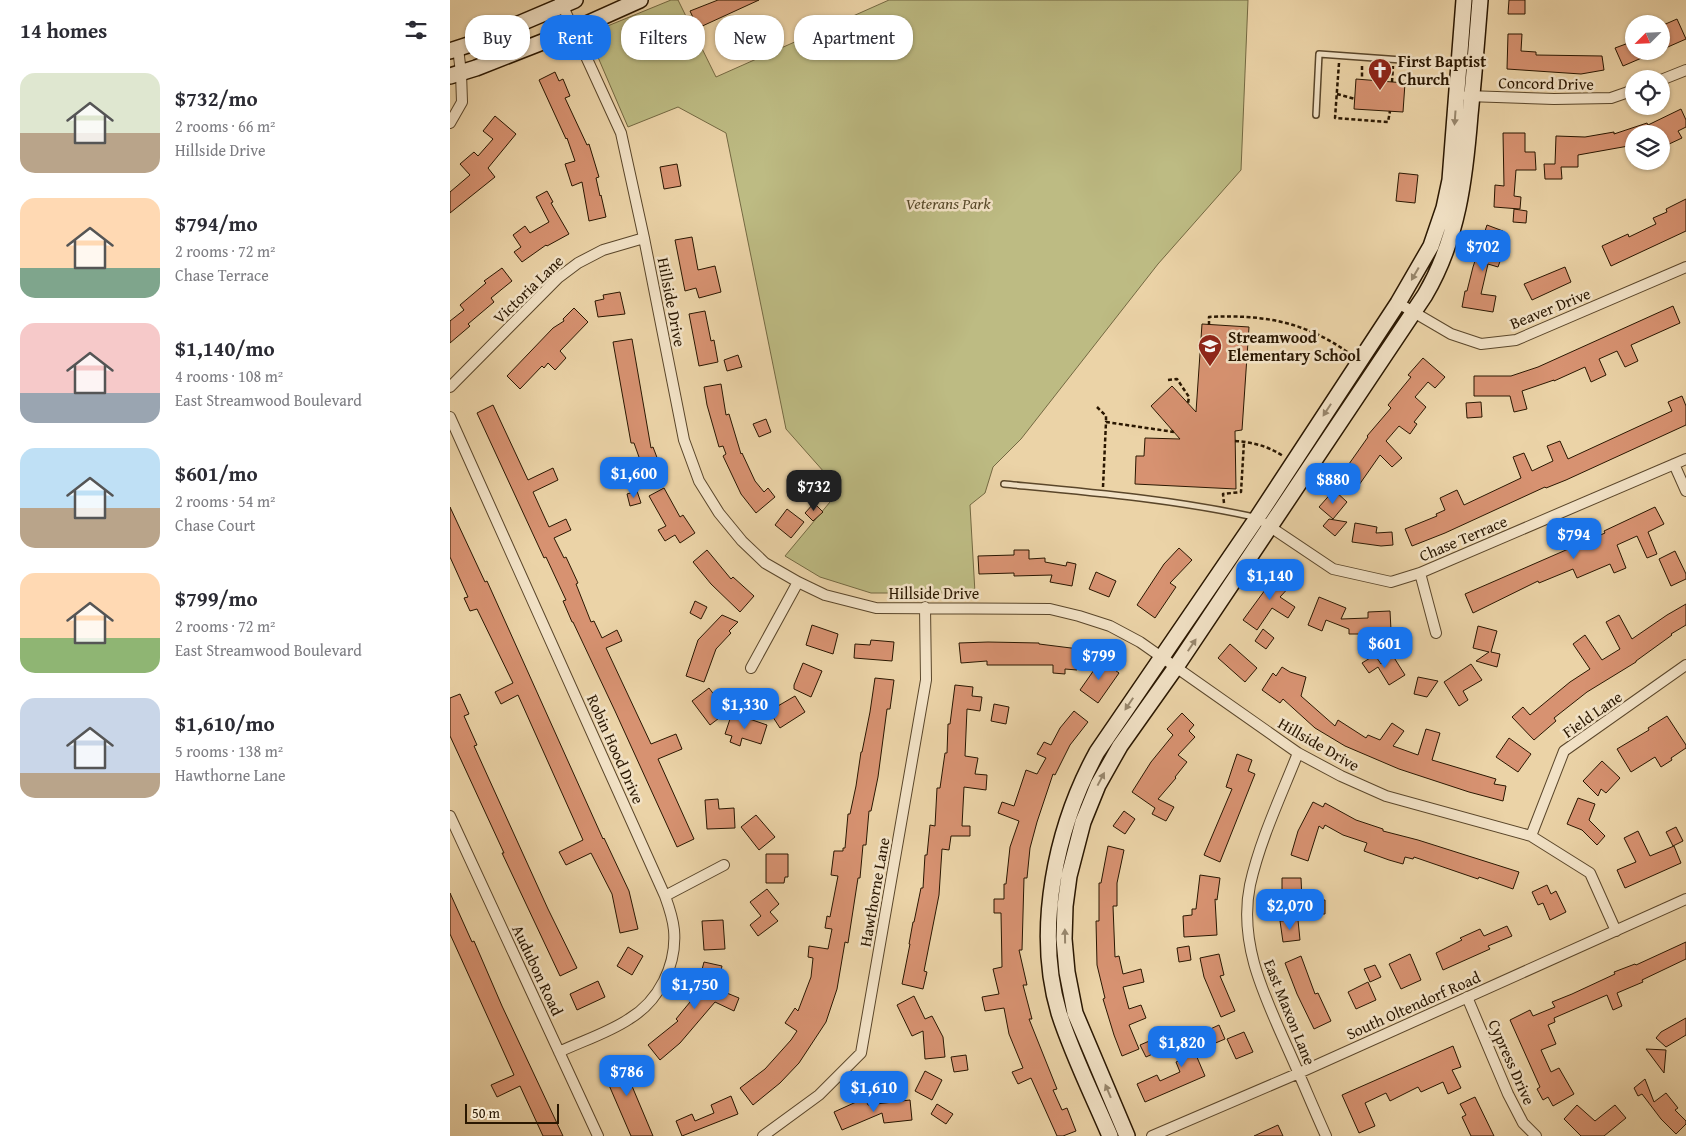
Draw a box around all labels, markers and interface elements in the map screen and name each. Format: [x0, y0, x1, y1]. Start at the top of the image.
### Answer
text: 14 homes [20, 15, 107, 46]
chip: Buy [465, 15, 530, 60]
chip: Rent [540, 15, 611, 60]
chip: Filters [621, 15, 705, 60]
chip: New [715, 15, 784, 60]
chip: Apartment [794, 15, 913, 60]
north arrow [1625, 15, 1670, 60]
map controls [1625, 15, 1670, 170]
icon: filters [402, 16, 430, 44]
place label: First Baptist Church [1398, 49, 1486, 91]
church icon: First Baptist Church [1367, 57, 1393, 91]
street label: Concord Drive [1498, 70, 1594, 96]
button: locate [1625, 70, 1670, 115]
text: $732/mo [175, 83, 258, 114]
icon: home [60, 93, 120, 153]
one-way arrow [1450, 111, 1458, 127]
text: 2 rooms · 66 m² [175, 114, 275, 138]
button: layers [1625, 125, 1670, 170]
text: Hillside Drive [175, 138, 265, 162]
park label: Veterans Park [905, 191, 991, 215]
text: $794/mo [175, 208, 258, 239]
icon: home [60, 218, 120, 278]
pin: $702 [1453, 230, 1513, 272]
text: $702 [1466, 234, 1500, 258]
text: 2 rooms · 72 m² [175, 239, 275, 263]
street label: Victoria Lane [487, 249, 569, 329]
street label: Hillside Drive [652, 255, 692, 349]
text: Chase Terrace [175, 263, 269, 287]
one-way arrow [1411, 267, 1420, 280]
street label: Beaver Drive [1506, 281, 1594, 335]
place label: Streamwood Elementary School [1228, 325, 1361, 367]
text: $1,140/mo [175, 333, 275, 364]
school or university icon: Streamwood Elementary School [1197, 333, 1223, 367]
icon: home [60, 343, 120, 403]
text: 4 rooms · 108 m² [175, 364, 283, 388]
text: East Streamwood Boulevard [175, 388, 362, 412]
one-way arrow [1322, 403, 1332, 417]
pin: $1,600 [593, 456, 675, 499]
text: $601/mo [175, 458, 258, 489]
text: $1,600 [611, 461, 657, 485]
pin: $880 [1303, 462, 1363, 505]
text: $880 [1316, 467, 1350, 491]
icon: home [60, 468, 120, 528]
pin: $732 [784, 470, 844, 512]
text: $732 [797, 474, 831, 498]
text: 2 rooms · 54 m² [175, 489, 275, 513]
street label: Chase Terrace [1415, 509, 1511, 567]
text: Chase Court [175, 513, 255, 537]
pin: $794 [1544, 518, 1604, 560]
text: $794 [1557, 522, 1591, 546]
pin: $1,140 [1229, 558, 1311, 601]
text: $1,140 [1247, 563, 1293, 587]
street label: Hillside Drive [889, 581, 979, 605]
text: $799/mo [175, 583, 258, 614]
icon: home [60, 593, 120, 653]
text: 2 rooms · 72 m² [175, 614, 275, 638]
pin: $601 [1355, 626, 1415, 669]
text: $601 [1368, 631, 1402, 655]
text: East Streamwood Boulevard [175, 638, 362, 662]
pin: $799 [1069, 638, 1129, 681]
one-way arrow [1187, 638, 1196, 651]
text: $799 [1082, 643, 1116, 667]
street label: Field Lane [1557, 685, 1627, 743]
pin: $1,330 [704, 688, 786, 730]
street label: Robin Hood Drive [581, 690, 651, 808]
text: $1,330 [722, 692, 768, 716]
one-way arrow [1124, 698, 1134, 711]
text: $1,610/mo [175, 708, 275, 739]
street label: Hillside Drive [1274, 711, 1364, 777]
icon: home [60, 718, 120, 778]
text: 5 rooms · 138 m² [175, 739, 283, 763]
text: Hawthorne Lane [175, 763, 286, 787]
one-way arrow [1097, 772, 1105, 787]
street label: Hawthorne Lane [853, 835, 895, 949]
pin: $2,070 [1249, 888, 1331, 931]
text: $2,070 [1267, 893, 1313, 917]
street label: Audubon Road [506, 921, 570, 1020]
one-way arrow [1060, 928, 1068, 944]
street label: East Maxon Lane [1258, 955, 1322, 1069]
street label: South Oltendorf Road [1342, 964, 1484, 1045]
pin: $1,750 [654, 968, 736, 1010]
text: $1,750 [672, 972, 718, 996]
street label: Cypress Drive [1482, 1015, 1542, 1109]
pin: $1,820 [1141, 1026, 1223, 1068]
text: $1,820 [1159, 1030, 1205, 1054]
pin: $786 [597, 1054, 657, 1097]
text: $786 [610, 1059, 644, 1083]
pin: $1,610 [833, 1070, 915, 1113]
text: $1,610 [851, 1075, 897, 1099]
one-way arrow [1103, 1084, 1111, 1098]
scale bar [465, 1101, 559, 1124]
text: 50 m [472, 1103, 500, 1123]

